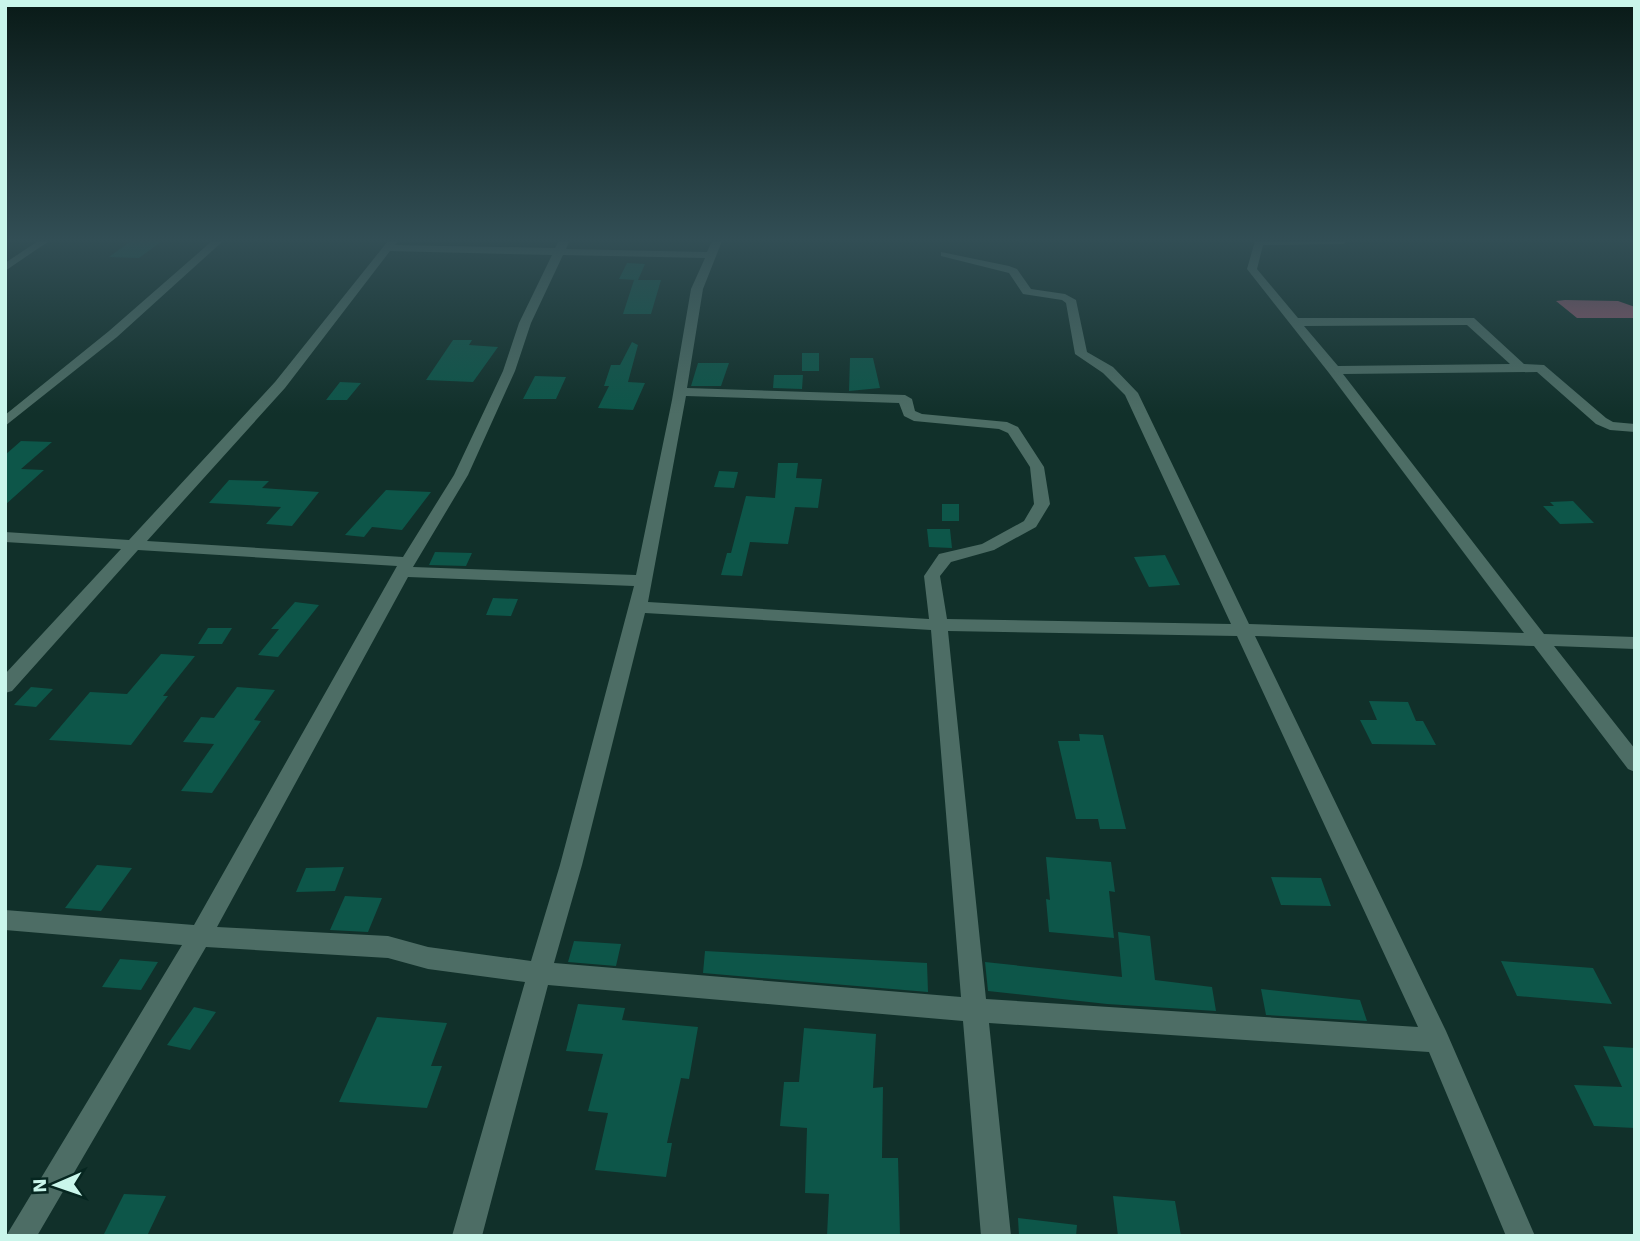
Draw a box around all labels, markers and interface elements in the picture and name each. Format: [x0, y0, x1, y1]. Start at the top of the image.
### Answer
north arrow [21, 1150, 91, 1220]
text: N [28, 1178, 51, 1193]

